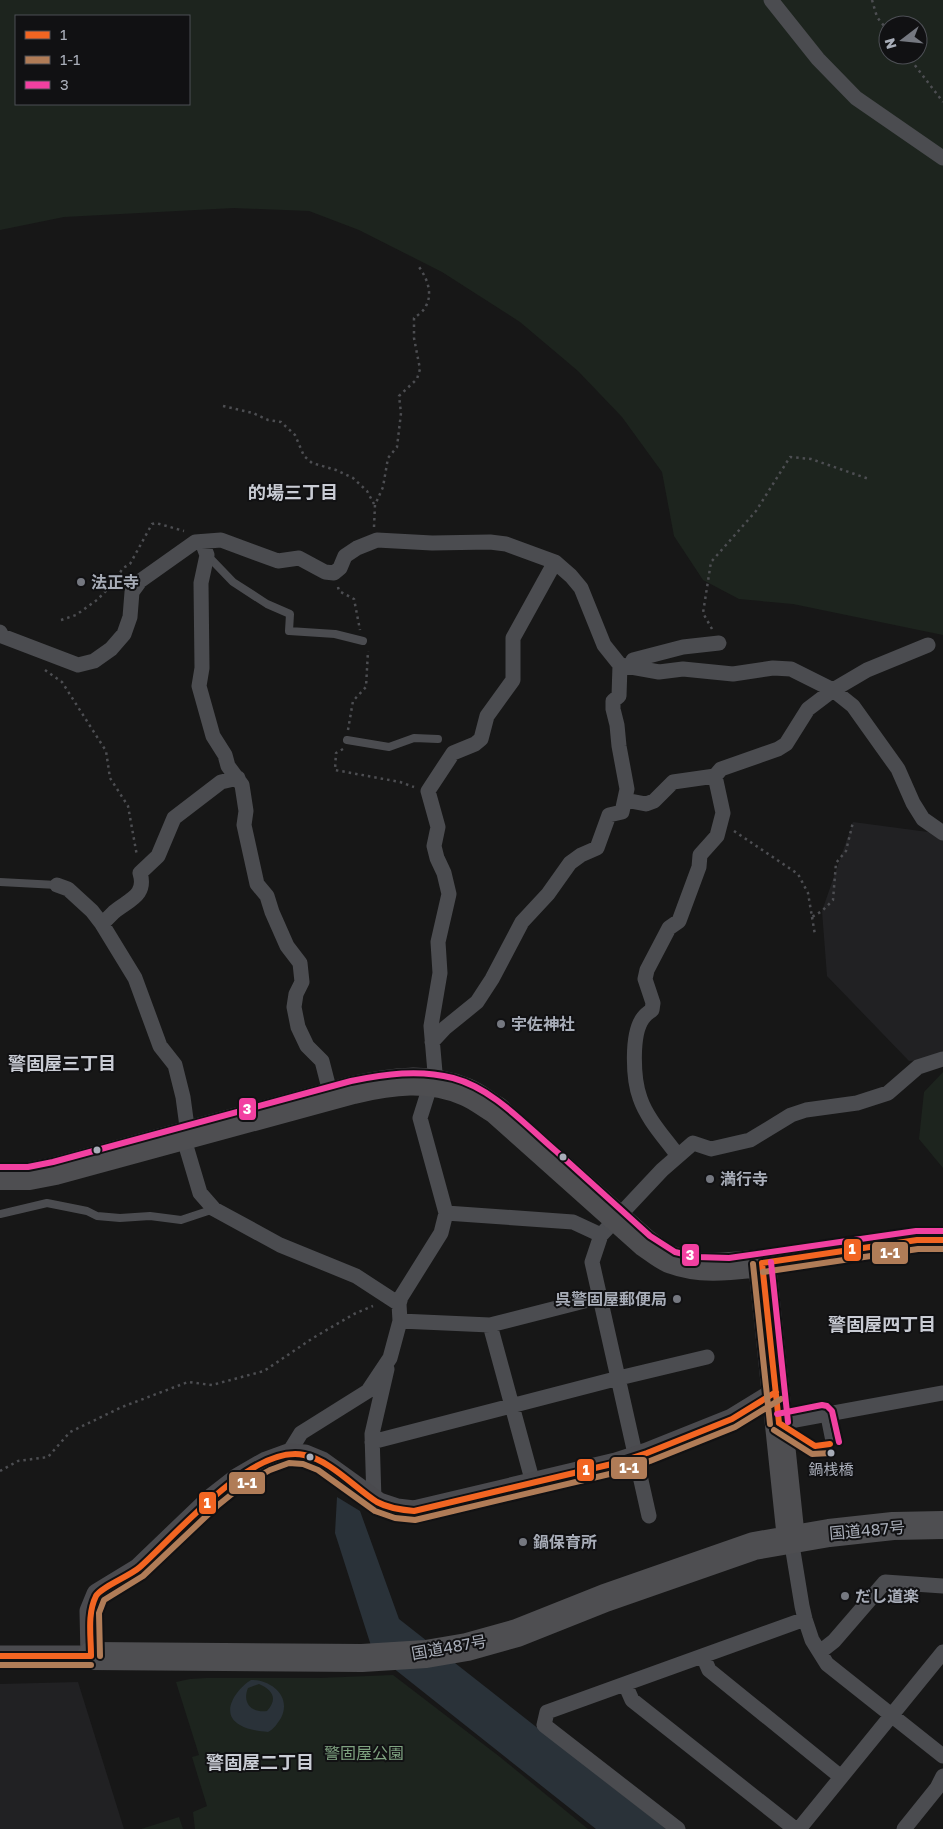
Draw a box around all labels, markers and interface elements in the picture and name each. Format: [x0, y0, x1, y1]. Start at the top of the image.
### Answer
legend [15, 15, 190, 105]
north arrow [878, 15, 928, 65]
text: 1 [60, 25, 67, 43]
text: N [880, 36, 900, 51]
text: 1-1 [60, 50, 80, 68]
text: 3 [60, 75, 69, 93]
district label: 的場三丁目 [248, 481, 338, 503]
place label: 法正寺 [91, 572, 139, 592]
marker: 法正寺 [75, 576, 87, 588]
place label: 宇佐神社 [511, 1014, 575, 1034]
marker: 宇佐神社 [495, 1018, 507, 1030]
district label: 警固屋三丁目 [8, 1052, 116, 1074]
line badge: 3 [238, 1097, 257, 1121]
text: 3 [243, 1100, 251, 1117]
unlabelled marker [92, 1145, 102, 1155]
unlabelled marker [558, 1152, 568, 1162]
place label: 満行寺 [720, 1169, 768, 1189]
marker: 満行寺 [704, 1173, 716, 1185]
line badge: 1 [843, 1238, 862, 1262]
text: 1 [848, 1240, 856, 1257]
line badge: 1-1 [871, 1241, 909, 1265]
line badge: 3 [681, 1243, 700, 1267]
text: 1-1 [880, 1244, 900, 1261]
text: 3 [686, 1246, 694, 1263]
place label: 呉警固屋郵便局 [555, 1289, 667, 1309]
marker: 呉警固屋郵便局 [671, 1293, 683, 1305]
district label: 警固屋四丁目 [828, 1313, 936, 1335]
marker: 鍋桟橋 [826, 1448, 836, 1458]
unlabelled marker [305, 1452, 315, 1462]
line badge: 1-1 [610, 1456, 648, 1480]
line badge: 1 [576, 1458, 595, 1482]
text: 1-1 [619, 1459, 639, 1476]
place label: 鍋桟橋 [808, 1460, 854, 1478]
text: 1 [582, 1461, 590, 1478]
line badge: 1-1 [228, 1471, 266, 1495]
text: 1-1 [237, 1474, 257, 1491]
line badge: 1 [198, 1491, 217, 1515]
text: 1 [203, 1494, 211, 1511]
street label: 国道487号 [828, 1517, 906, 1543]
place label: 鍋保育所 [533, 1532, 597, 1552]
marker: 鍋保育所 [517, 1536, 529, 1548]
place label: だし道楽 [855, 1586, 919, 1606]
marker: だし道楽 [839, 1590, 851, 1602]
street label: 国道487号 [410, 1631, 488, 1663]
park label: 警固屋公園 [324, 1743, 404, 1763]
district label: 警固屋二丁目 [206, 1751, 314, 1773]

